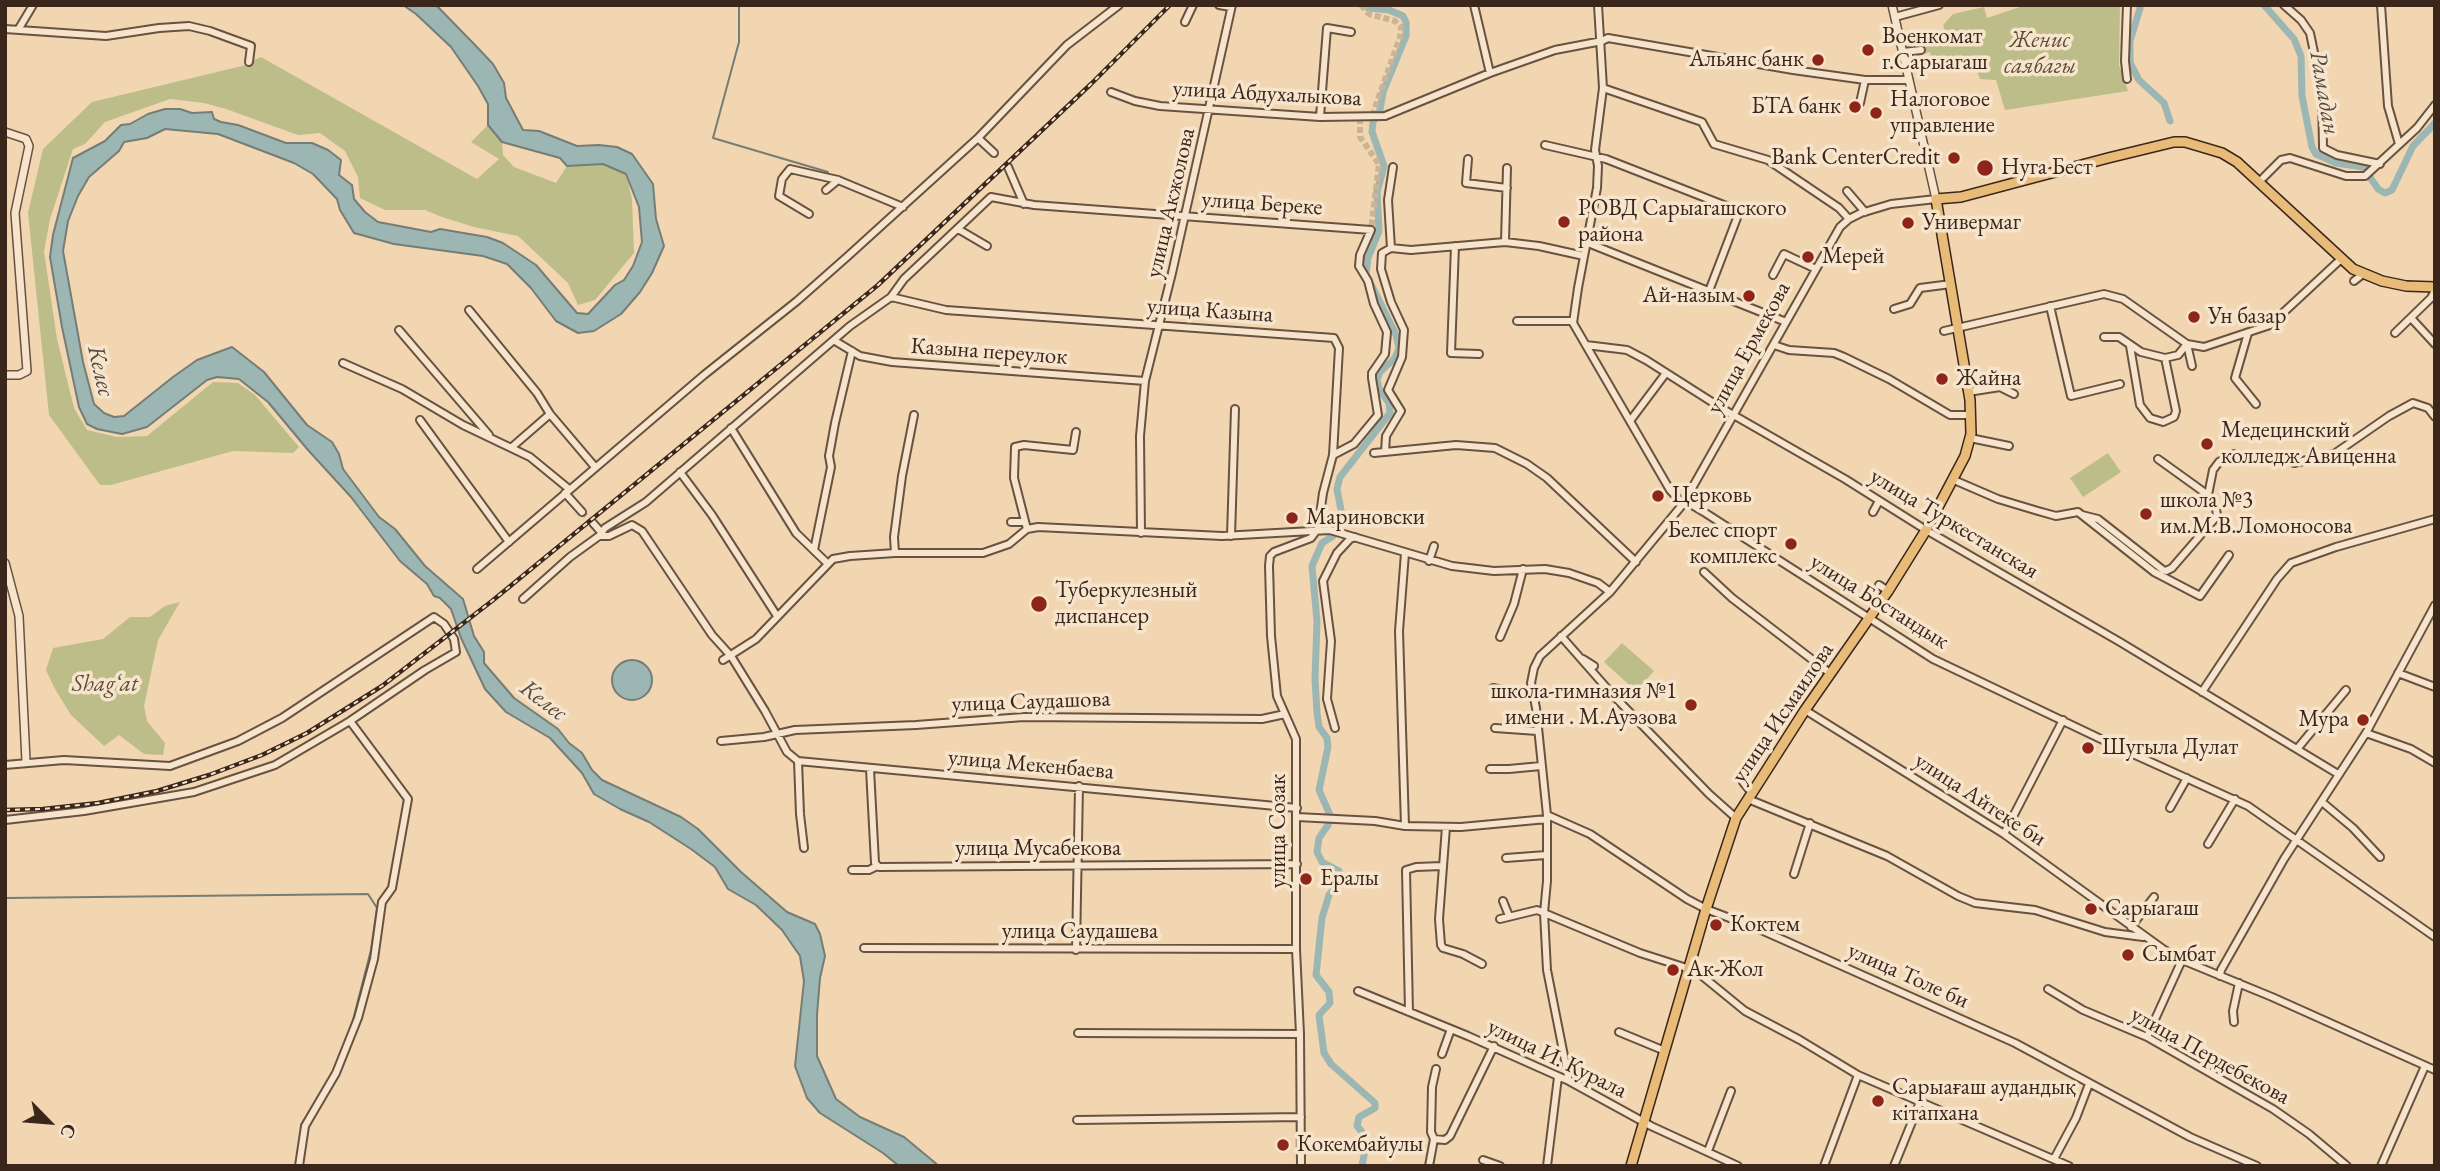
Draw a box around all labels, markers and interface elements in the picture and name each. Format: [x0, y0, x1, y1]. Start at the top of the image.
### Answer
place label: Военкомат г.Сарыагаш [1882, 23, 1988, 77]
park label: Женис саябагы [2004, 27, 2076, 81]
marker: Военкомат г.Сарыагаш [1860, 42, 1876, 58]
place label: Альянс банк [1689, 46, 1804, 74]
water label: Рамадан [2302, 49, 2346, 137]
marker: Альянс банк [1810, 52, 1826, 68]
street label: улица Абдухалыкова [1172, 75, 1362, 113]
place label: Налоговое управление [1890, 86, 1995, 140]
place label: БТА банк [1751, 93, 1841, 121]
marker: БТА банк [1847, 99, 1863, 115]
marker: Налоговое управление [1868, 105, 1884, 121]
street label: улица Акжолова [1140, 125, 1202, 281]
place label: Bank CenterCredit [1771, 144, 1940, 172]
marker: Bank CenterCredit [1946, 150, 1962, 166]
place label: Нуга Бест [2001, 154, 2093, 182]
marker: Нуга Бест [1975, 158, 1995, 178]
street label: улица Береке [1201, 186, 1323, 222]
place label: РОВД Сарыагашского района [1578, 195, 1787, 249]
place label: Универмаг [1922, 209, 2021, 237]
marker: РОВД Сарыагашского района [1556, 214, 1572, 230]
marker: Универмаг [1900, 215, 1916, 231]
place label: Мерей [1822, 243, 1884, 271]
marker: Мерей [1800, 249, 1816, 265]
street label: улица Ермекова [1701, 277, 1797, 419]
place label: Ай-назым [1642, 282, 1735, 310]
marker: Ай-назым [1741, 288, 1757, 304]
street label: улица Казына [1146, 293, 1274, 329]
place label: Ун базар [2208, 303, 2286, 331]
marker: Ун базар [2186, 309, 2202, 325]
street label: Казына переулок [910, 333, 1068, 371]
water label: Келес [80, 343, 120, 399]
place label: Жайна [1956, 365, 2021, 393]
marker: Жайна [1934, 371, 1950, 387]
place label: Медецинский колледж Авиценна [2221, 417, 2396, 471]
marker: Медецинский колледж Авиценна [2199, 436, 2215, 452]
street label: улица Туркестанская [1865, 463, 2043, 585]
place label: Церковь [1672, 482, 1752, 510]
place label: школа №3 им.М.В.Ломоносова [2160, 487, 2352, 541]
marker: Церковь [1650, 488, 1666, 504]
place label: Мариновски [1306, 504, 1425, 532]
marker: школа №3 им.М.В.Ломоносова [2138, 506, 2154, 522]
marker: Мариновски [1284, 510, 1300, 526]
place label: Белес спорт комплекс [1667, 517, 1777, 571]
marker: Белес спорт комплекс [1783, 536, 1799, 552]
street label: улица Бостандык [1804, 548, 1954, 656]
place label: Туберкулезный диспансер [1055, 577, 1197, 631]
marker: Туберкулезный диспансер [1029, 594, 1049, 614]
street label: улица Исмаилова [1726, 638, 1840, 788]
park label: Shag‘at [72, 671, 138, 699]
water label: Келес [514, 674, 572, 728]
place label: школа-гимназия №1 имени . М.Ауэзова [1491, 678, 1677, 732]
street label: улица Саудашова [951, 685, 1111, 719]
marker: школа-гимназия №1 имени . М.Ауэзова [1683, 697, 1699, 713]
place label: Мура [2298, 706, 2349, 734]
marker: Мура [2355, 712, 2371, 728]
place label: Шугыла Дулат [2102, 734, 2238, 762]
marker: Шугыла Дулат [2080, 740, 2096, 756]
street label: улица Мекенбаева [947, 744, 1115, 786]
street label: улица Айтеке би [1909, 747, 2051, 853]
street label: улица Созак [1265, 774, 1293, 888]
street label: улица Мусабекова [955, 835, 1121, 863]
place label: Ералы [1320, 865, 1379, 893]
marker: Ералы [1298, 871, 1314, 887]
place label: Сарыагаш [2105, 895, 2199, 923]
marker: Сарыагаш [2083, 901, 2099, 917]
place label: Коктем [1730, 911, 1800, 939]
marker: Коктем [1708, 917, 1724, 933]
street label: улица Саудашева [1002, 918, 1158, 946]
street label: улица Толе би [1843, 937, 1973, 1015]
place label: Сымбат [2142, 941, 2216, 969]
marker: Сымбат [2120, 947, 2136, 963]
place label: Ак-Жол [1687, 956, 1763, 984]
marker: Ак-Жол [1665, 962, 1681, 978]
street label: улица Пердебекова [2126, 1001, 2294, 1111]
street label: улица И. Курала [1483, 1013, 1631, 1105]
place label: Сарыағаш аудандық кітапхана [1892, 1074, 2076, 1128]
north arrow [14, 1087, 84, 1157]
marker: Сарыағаш аудандық кітапхана [1870, 1093, 1886, 1109]
text: С [54, 1120, 83, 1142]
place label: Кокембайулы [1297, 1131, 1423, 1159]
marker: Кокембайулы [1275, 1137, 1291, 1153]

